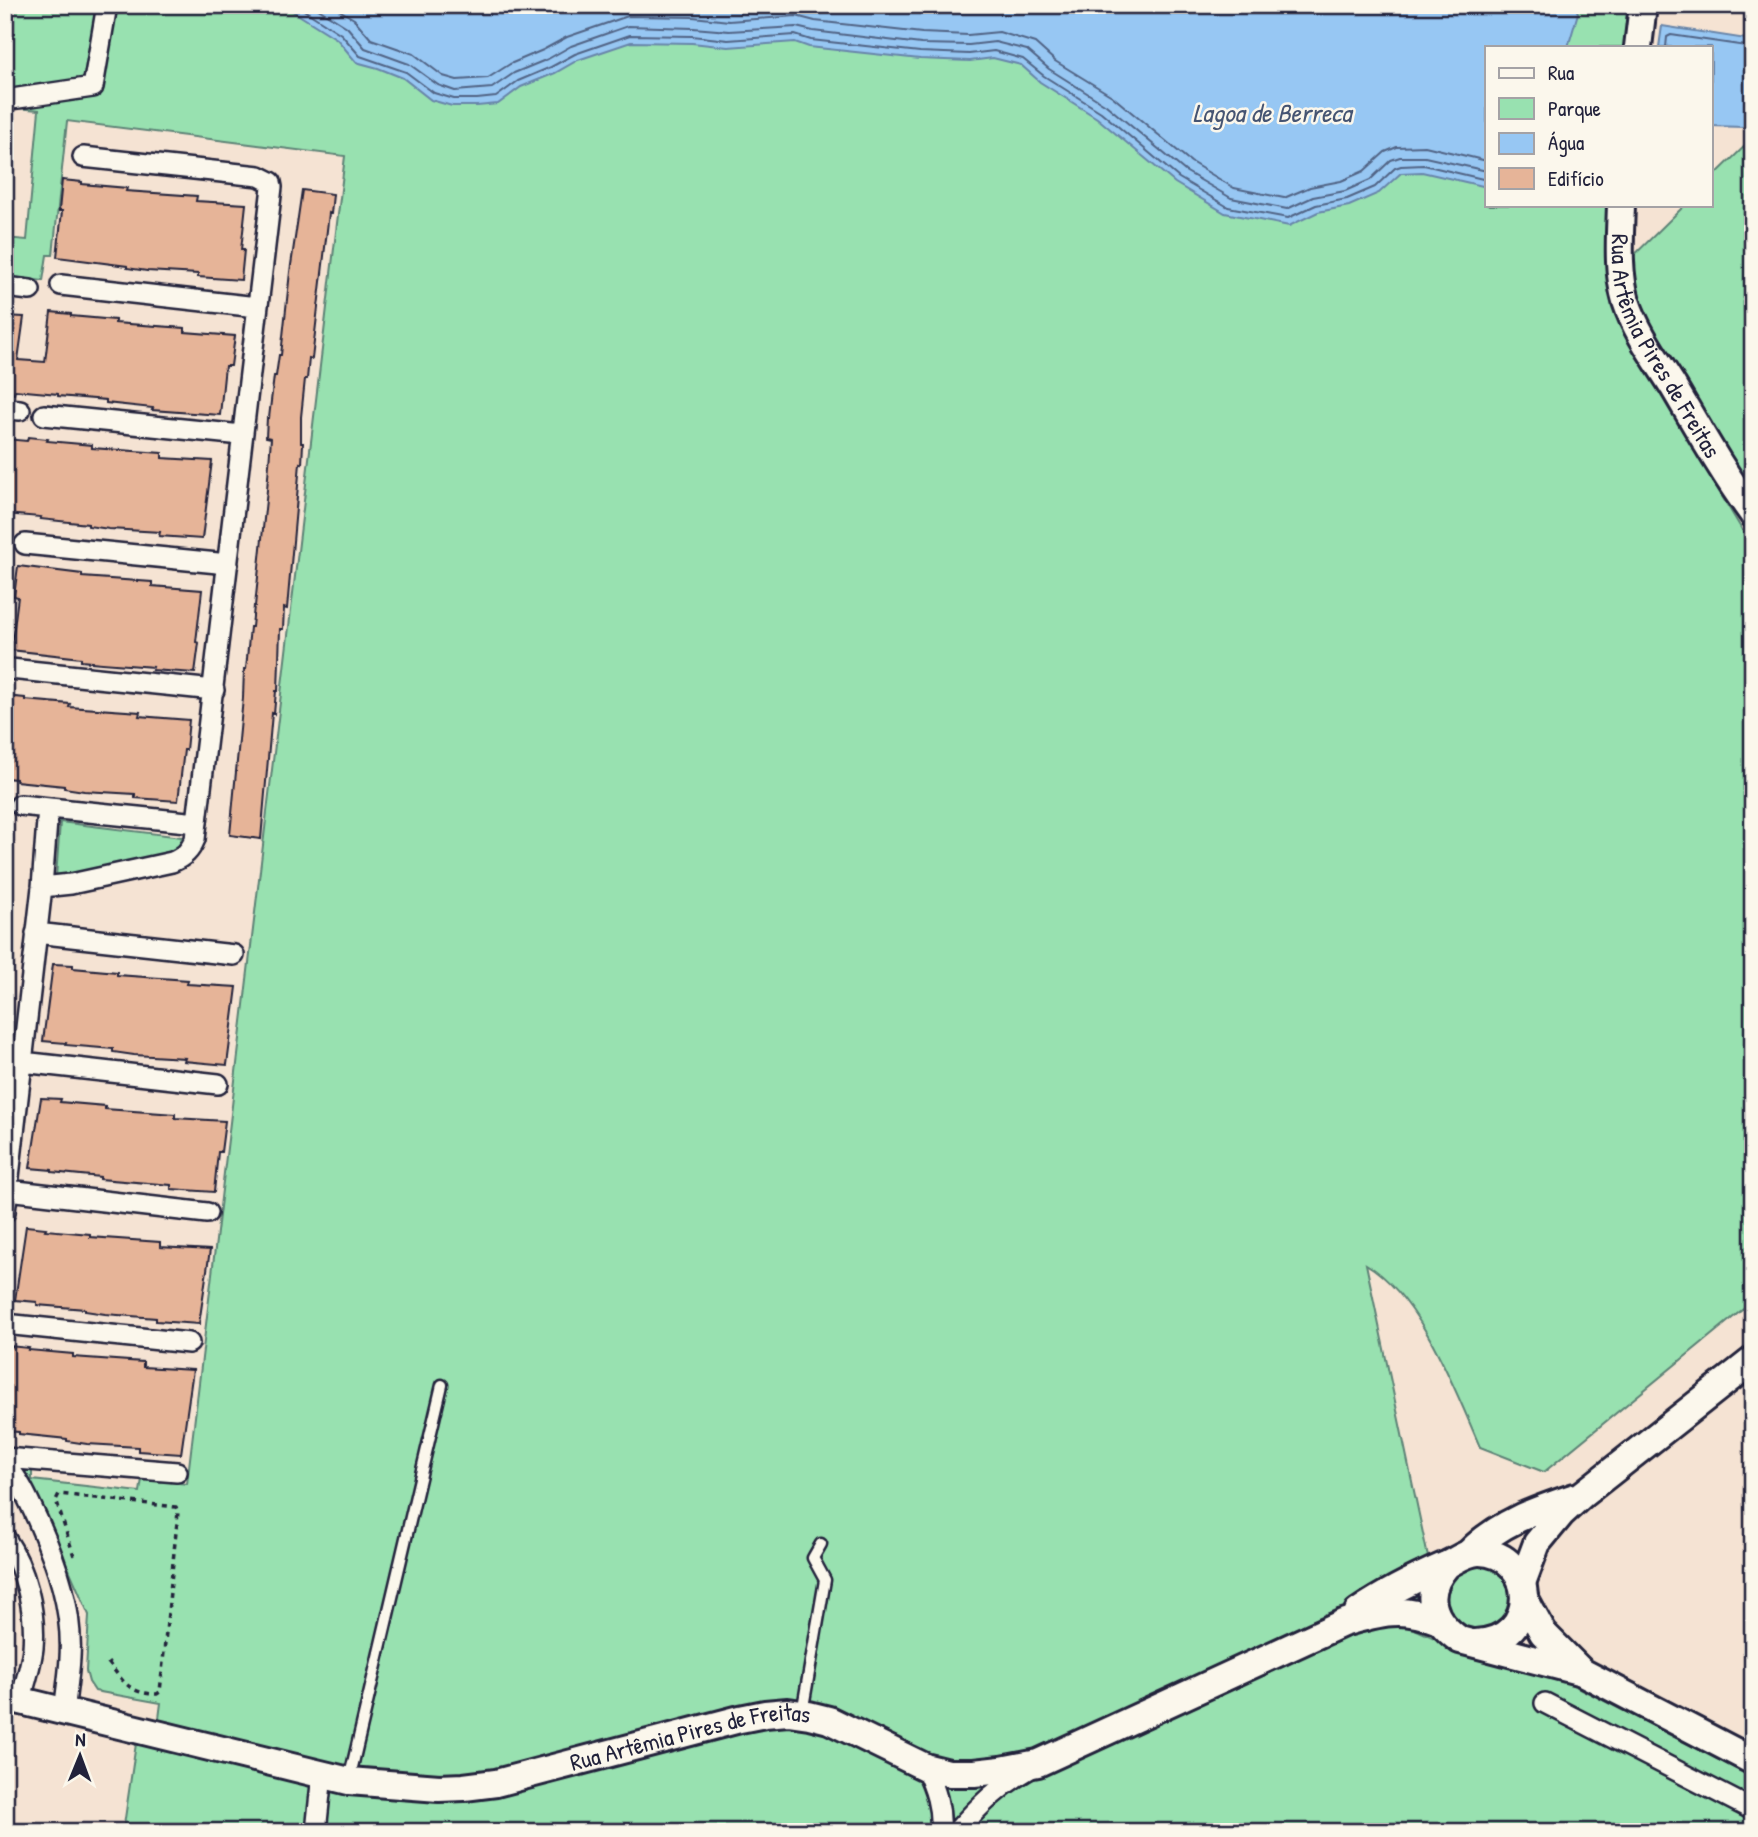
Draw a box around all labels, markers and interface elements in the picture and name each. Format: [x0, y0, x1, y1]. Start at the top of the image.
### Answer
legend [1485, 46, 1712, 206]
text: Rua [1548, 58, 1574, 87]
text: Parque [1548, 94, 1601, 123]
water label: Lagoa de Berreca [1193, 95, 1354, 131]
text: Água [1548, 128, 1584, 157]
text: Edifício [1548, 164, 1604, 193]
street label: Rua Artêmia Pires de Freitas [1605, 234, 1729, 464]
street label: Rua Artêmia Pires de Freitas [566, 1695, 813, 1778]
north arrow [46, 1722, 116, 1792]
text: N [75, 1726, 86, 1752]

